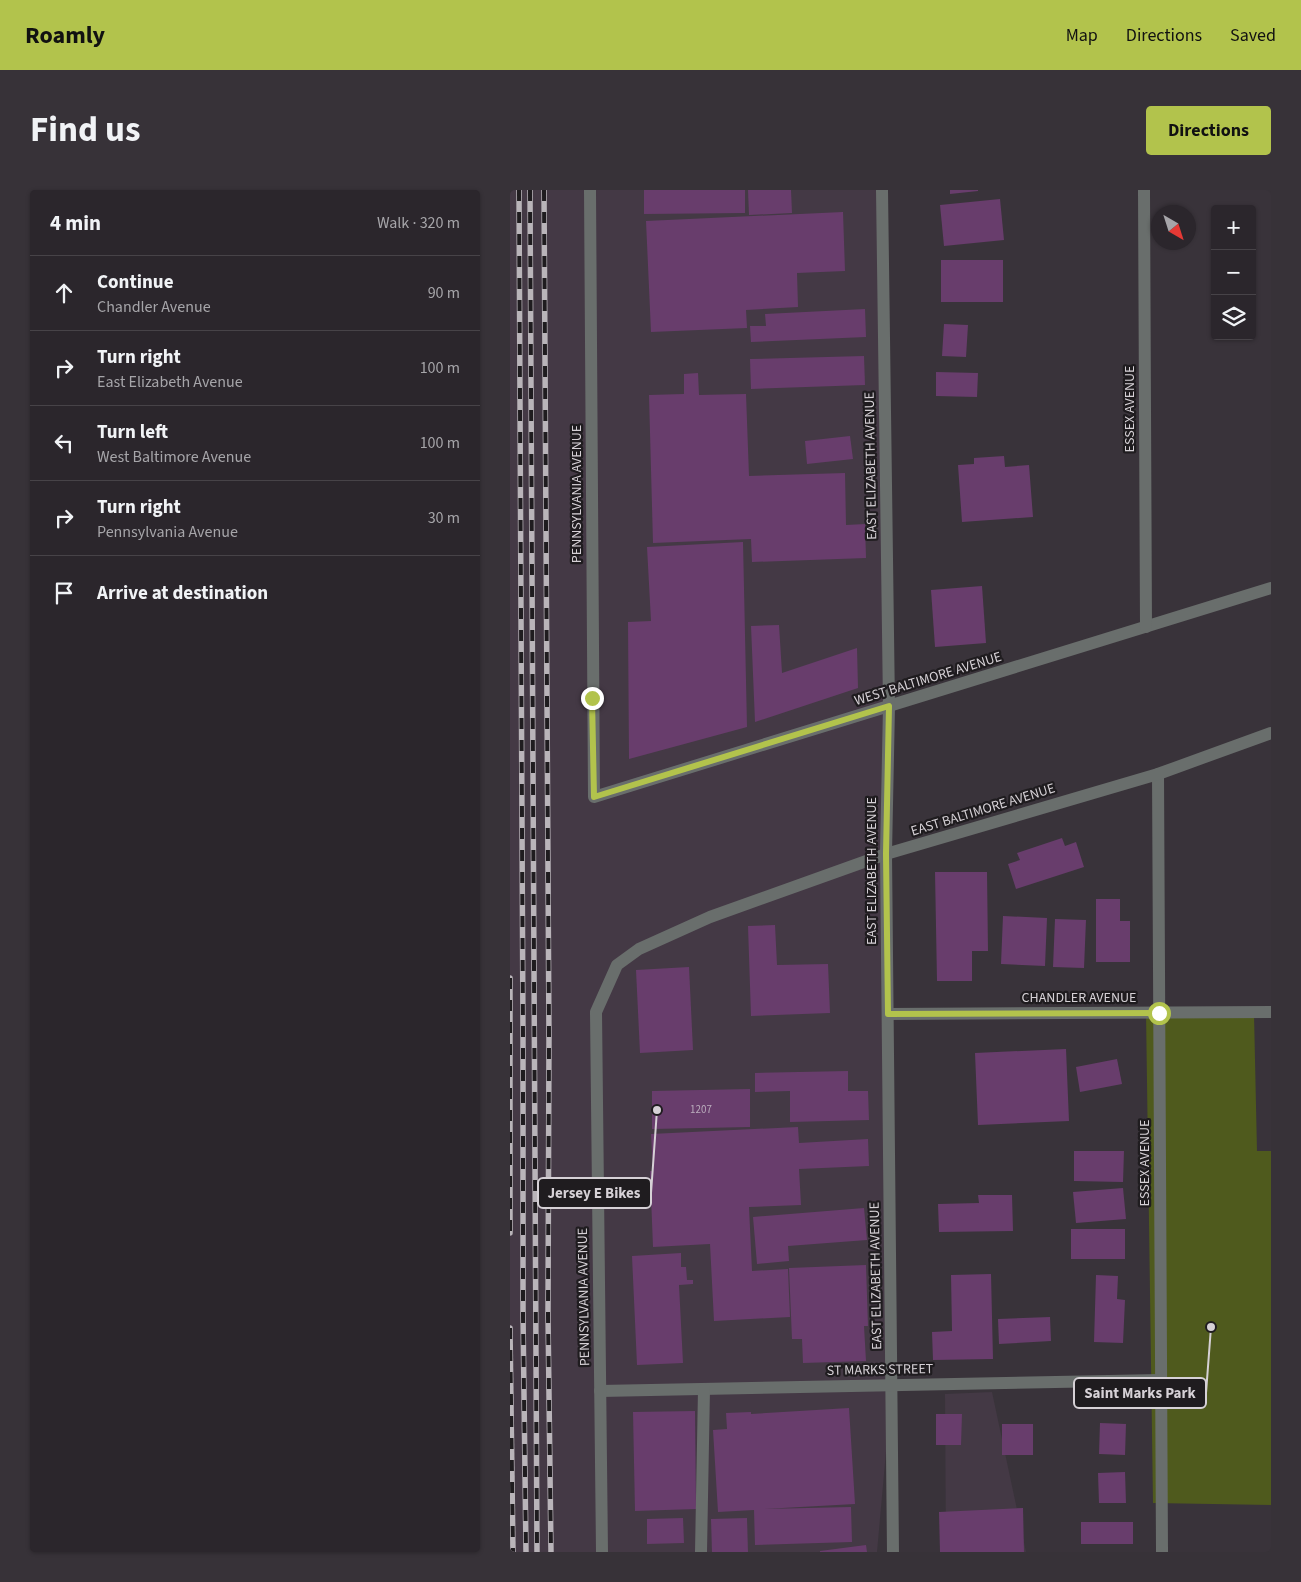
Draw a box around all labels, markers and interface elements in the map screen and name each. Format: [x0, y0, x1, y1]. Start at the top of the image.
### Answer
text: Roamly [25, 18, 105, 53]
text: Map [1066, 23, 1098, 48]
text: Directions [1126, 23, 1202, 48]
text: Saved [1230, 23, 1276, 48]
text: Find us [30, 105, 140, 155]
button: Directions [1146, 106, 1271, 155]
north arrow [1151, 205, 1196, 250]
map controls [1211, 205, 1256, 340]
button: + [1211, 205, 1256, 250]
text: 4 min [50, 208, 101, 238]
text: Walk · 320 m [377, 212, 460, 234]
button: − [1211, 250, 1256, 295]
text: Continue [97, 269, 174, 296]
icon: ahead [50, 279, 78, 307]
text: 90 m [428, 282, 460, 304]
button: layers [1211, 295, 1256, 340]
text: Chandler Avenue [97, 296, 211, 318]
text: Turn right [97, 344, 181, 371]
icon: right [50, 354, 78, 382]
text: 100 m [420, 357, 460, 379]
street label: ESSEX AVENUE [1120, 366, 1140, 452]
text: East Elizabeth Avenue [97, 371, 243, 393]
street label: EAST ELIZABETH AVENUE [860, 392, 882, 540]
text: Turn left [97, 419, 168, 446]
street label: PENNSYLVANIA AVENUE [567, 425, 587, 563]
icon: left [50, 429, 78, 457]
text: 100 m [420, 432, 460, 454]
text: West Baltimore Avenue [97, 446, 251, 468]
text: Turn right [97, 494, 181, 521]
icon: right [50, 504, 78, 532]
text: 30 m [428, 507, 460, 529]
text: Pennsylvania Avenue [97, 521, 238, 543]
icon: arrive [50, 579, 78, 607]
text: Arrive at destination [97, 580, 268, 607]
street label: WEST BALTIMORE AVENUE [852, 647, 1004, 711]
route end [581, 687, 604, 710]
street label: EAST BALTIMORE AVENUE [908, 779, 1058, 841]
street label: EAST ELIZABETH AVENUE [862, 797, 882, 945]
street label: CHANDLER AVENUE [1022, 988, 1136, 1008]
route start [1148, 1002, 1171, 1025]
house number: 1207 [690, 1102, 712, 1117]
street label: ESSEX AVENUE [1135, 1120, 1155, 1206]
callout: Jersey E Bikes [538, 1178, 651, 1208]
text: Jersey E Bikes [547, 1183, 641, 1204]
street label: EAST ELIZABETH AVENUE [865, 1202, 887, 1350]
street label: PENNSYLVANIA AVENUE [573, 1228, 595, 1366]
street label: ST MARKS STREET [827, 1359, 934, 1381]
callout: Saint Marks Park [1074, 1378, 1206, 1408]
text: Saint Marks Park [1084, 1383, 1196, 1404]

